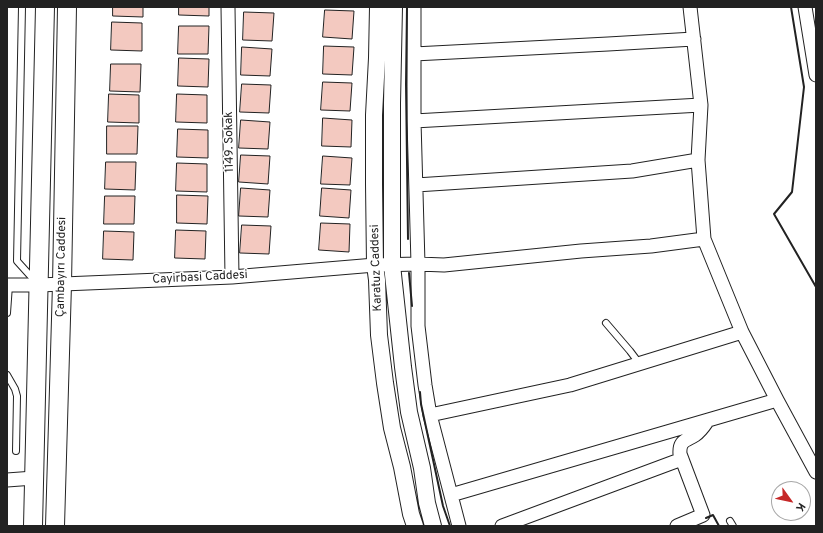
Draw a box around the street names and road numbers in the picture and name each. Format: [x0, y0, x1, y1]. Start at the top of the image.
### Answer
street label: 1149. Sokak [222, 111, 238, 173]
street label: Çambayırı Caddesi [54, 217, 70, 317]
street label: Karatuz Caddesi [368, 224, 386, 312]
street label: Cayirbasi Caddesi [152, 268, 248, 288]

